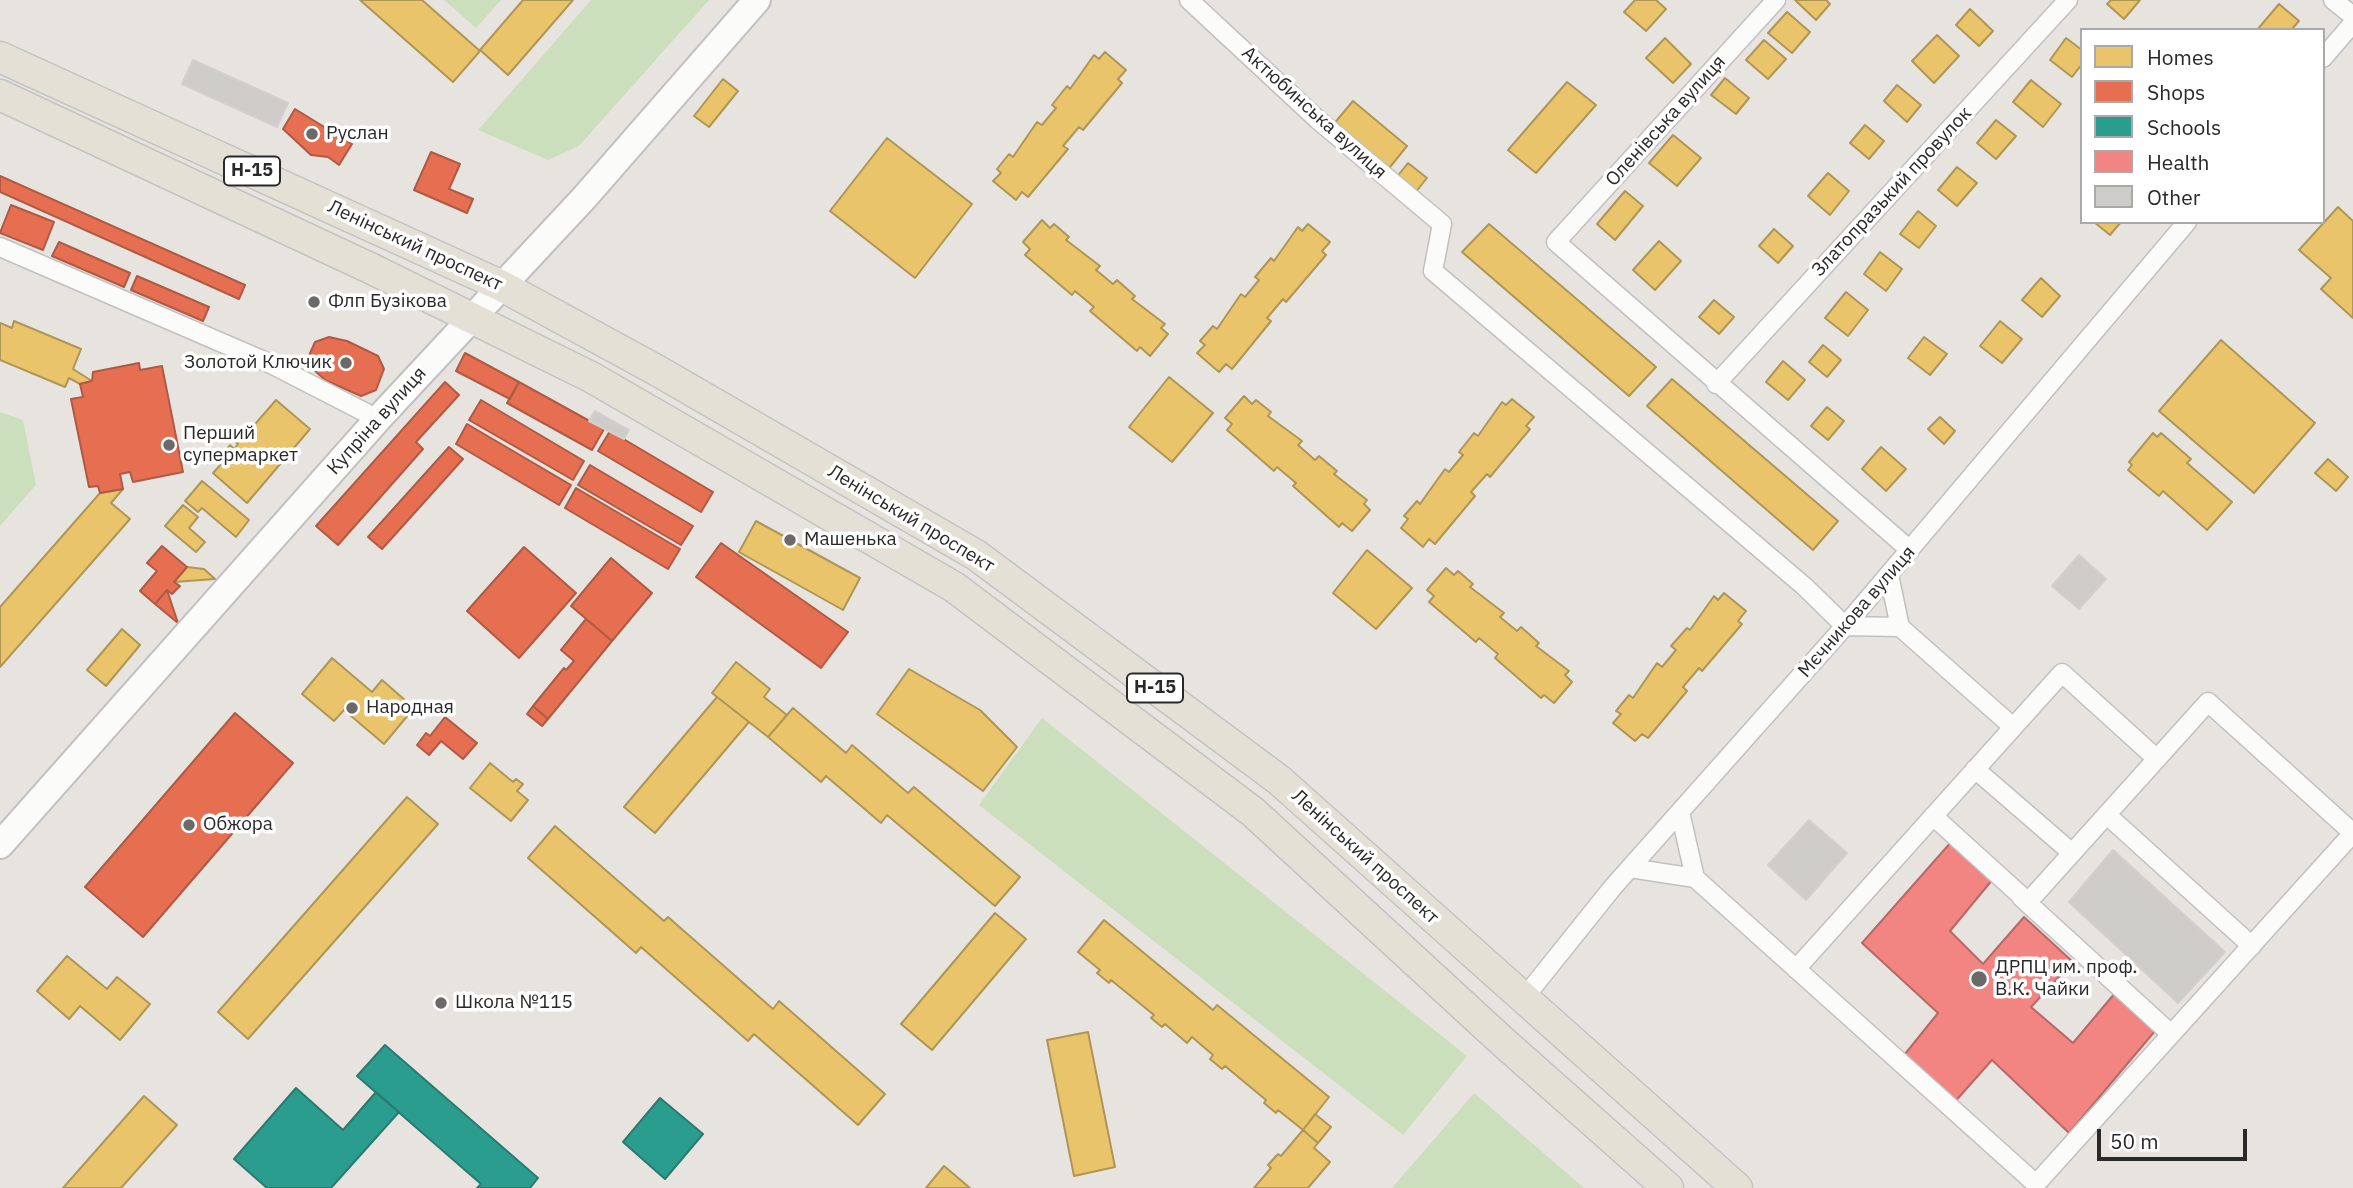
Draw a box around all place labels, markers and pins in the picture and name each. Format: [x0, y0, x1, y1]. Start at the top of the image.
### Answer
place label: Руслан [326, 123, 389, 145]
marker: Руслан [304, 126, 320, 142]
place label: Флп Бузікова [328, 291, 447, 313]
marker: Флп Бузікова [306, 294, 322, 310]
place label: Золотой Ключик [184, 352, 332, 374]
marker: Золотой Ключик [338, 355, 354, 371]
place label: Перший супермаркет [183, 423, 298, 467]
marker: Перший супермаркет [161, 437, 177, 453]
place label: Машенька [804, 529, 897, 551]
marker: Машенька [782, 532, 798, 548]
place label: Народная [366, 697, 454, 719]
marker: Народная [344, 700, 360, 716]
place label: Обжора [203, 814, 273, 836]
marker: Обжора [181, 817, 197, 833]
place label: ДРПЦ им. проф. В.К. Чайки [1995, 957, 2137, 1001]
marker: ДРПЦ им. проф. В.К. Чайки [1969, 969, 1989, 989]
place label: Школа №115 [455, 992, 573, 1014]
marker: Школа №115 [433, 995, 449, 1011]

